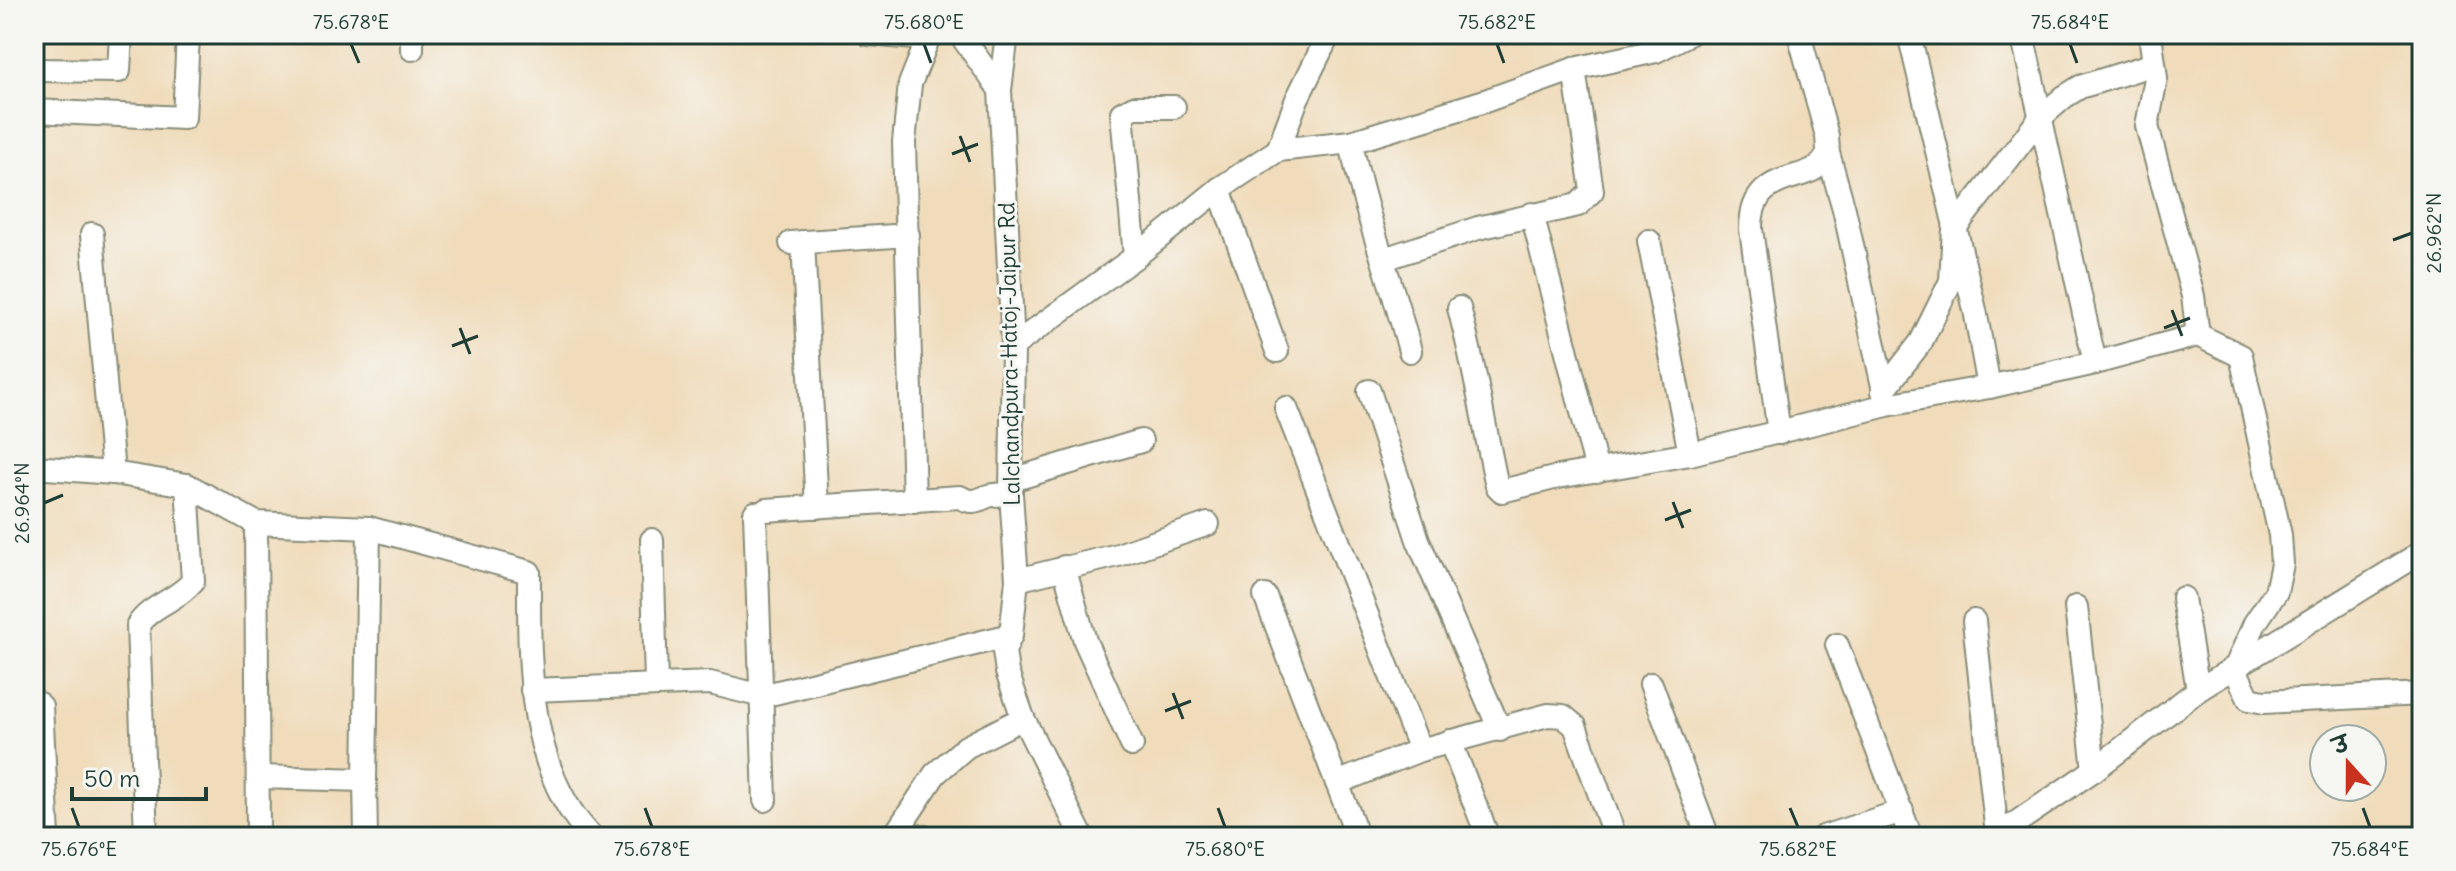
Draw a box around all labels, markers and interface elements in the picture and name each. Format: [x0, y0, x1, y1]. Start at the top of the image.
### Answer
text: 75.678°E [313, 9, 389, 34]
text: 75.680°E [884, 9, 964, 34]
text: 75.682°E [1458, 9, 1536, 34]
text: 75.684°E [2031, 9, 2109, 34]
text: 26.962°N [2421, 192, 2446, 274]
street label: Lalchandpura-Hatoj-Jaipur Rd [992, 202, 1026, 506]
text: 26.964°N [9, 462, 34, 544]
north arrow [2308, 723, 2388, 803]
text: उ [2327, 728, 2355, 761]
scale bar [72, 751, 206, 801]
text: 50 m [84, 763, 140, 793]
text: 75.676°E [41, 836, 117, 861]
text: 75.678°E [614, 836, 690, 861]
text: 75.680°E [1185, 836, 1265, 861]
text: 75.682°E [1759, 836, 1837, 861]
text: 75.684°E [2331, 836, 2409, 861]

